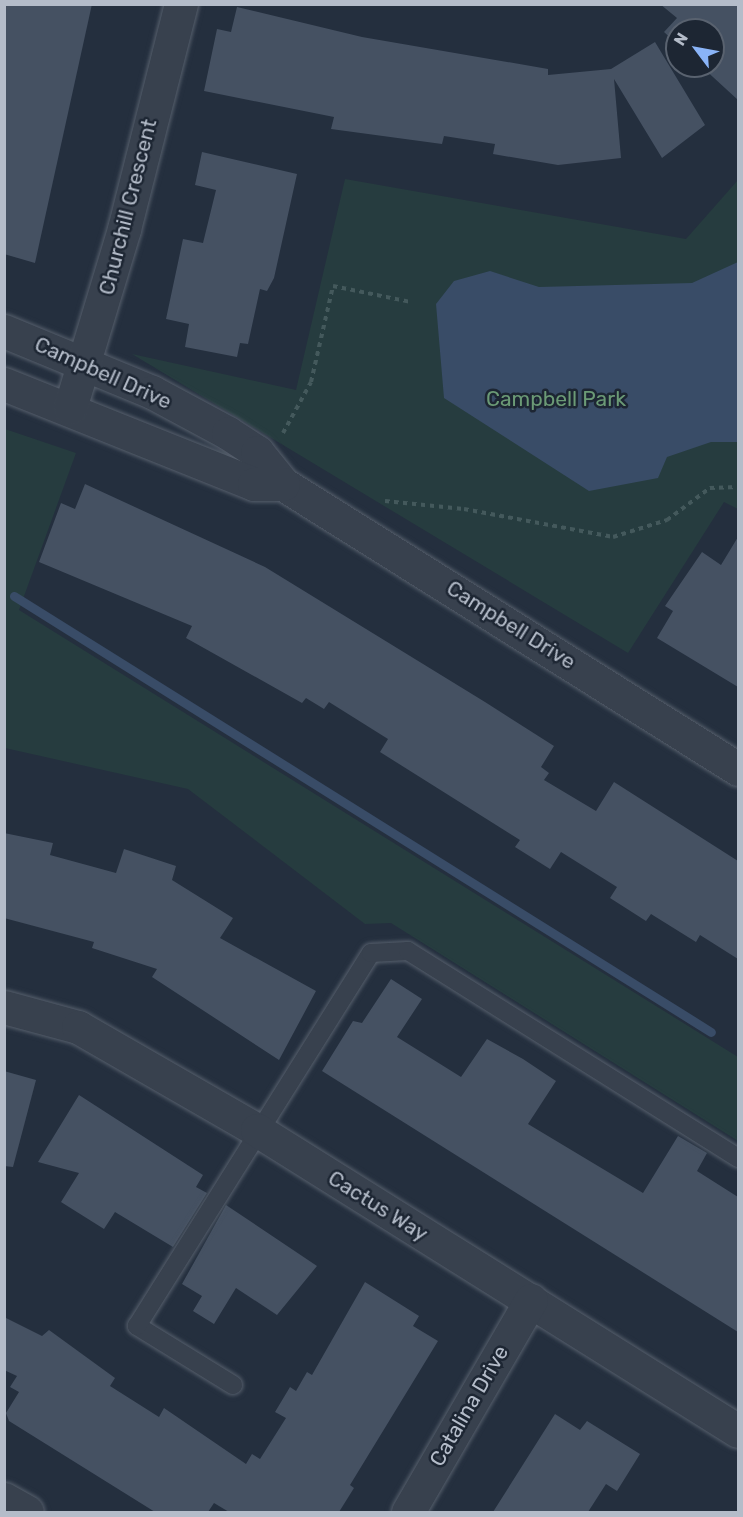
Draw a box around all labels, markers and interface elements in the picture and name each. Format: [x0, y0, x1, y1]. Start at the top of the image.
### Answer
north arrow [665, 18, 725, 78]
text: N [670, 29, 692, 49]
street label: Churchill Crescent [94, 116, 162, 298]
street label: Campbell Drive [31, 332, 175, 414]
park label: Campbell Park [486, 386, 626, 412]
street label: Campbell Drive [442, 575, 580, 675]
street label: Cactus Way [323, 1165, 433, 1247]
street label: Catalina Drive [424, 1341, 514, 1471]

